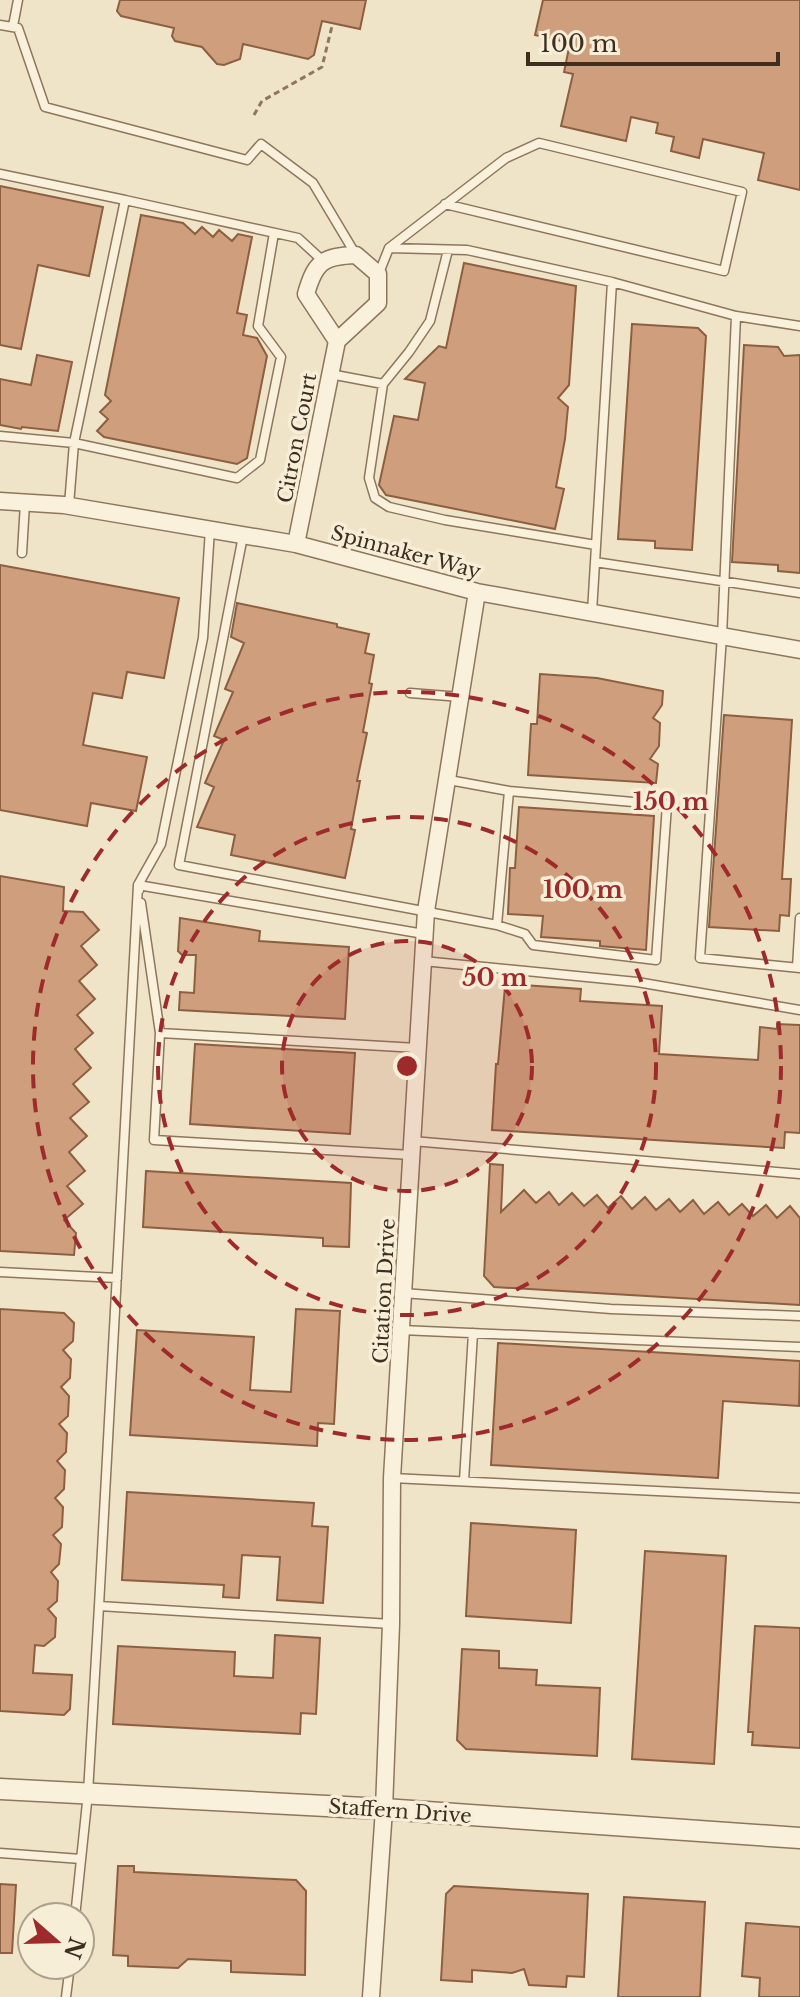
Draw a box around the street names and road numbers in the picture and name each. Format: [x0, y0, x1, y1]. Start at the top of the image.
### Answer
street label: Citron Court [273, 371, 321, 505]
street label: Spinnaker Way [328, 520, 484, 584]
street label: Citation Drive [368, 1218, 400, 1364]
street label: Staffern Drive [328, 1794, 472, 1828]

